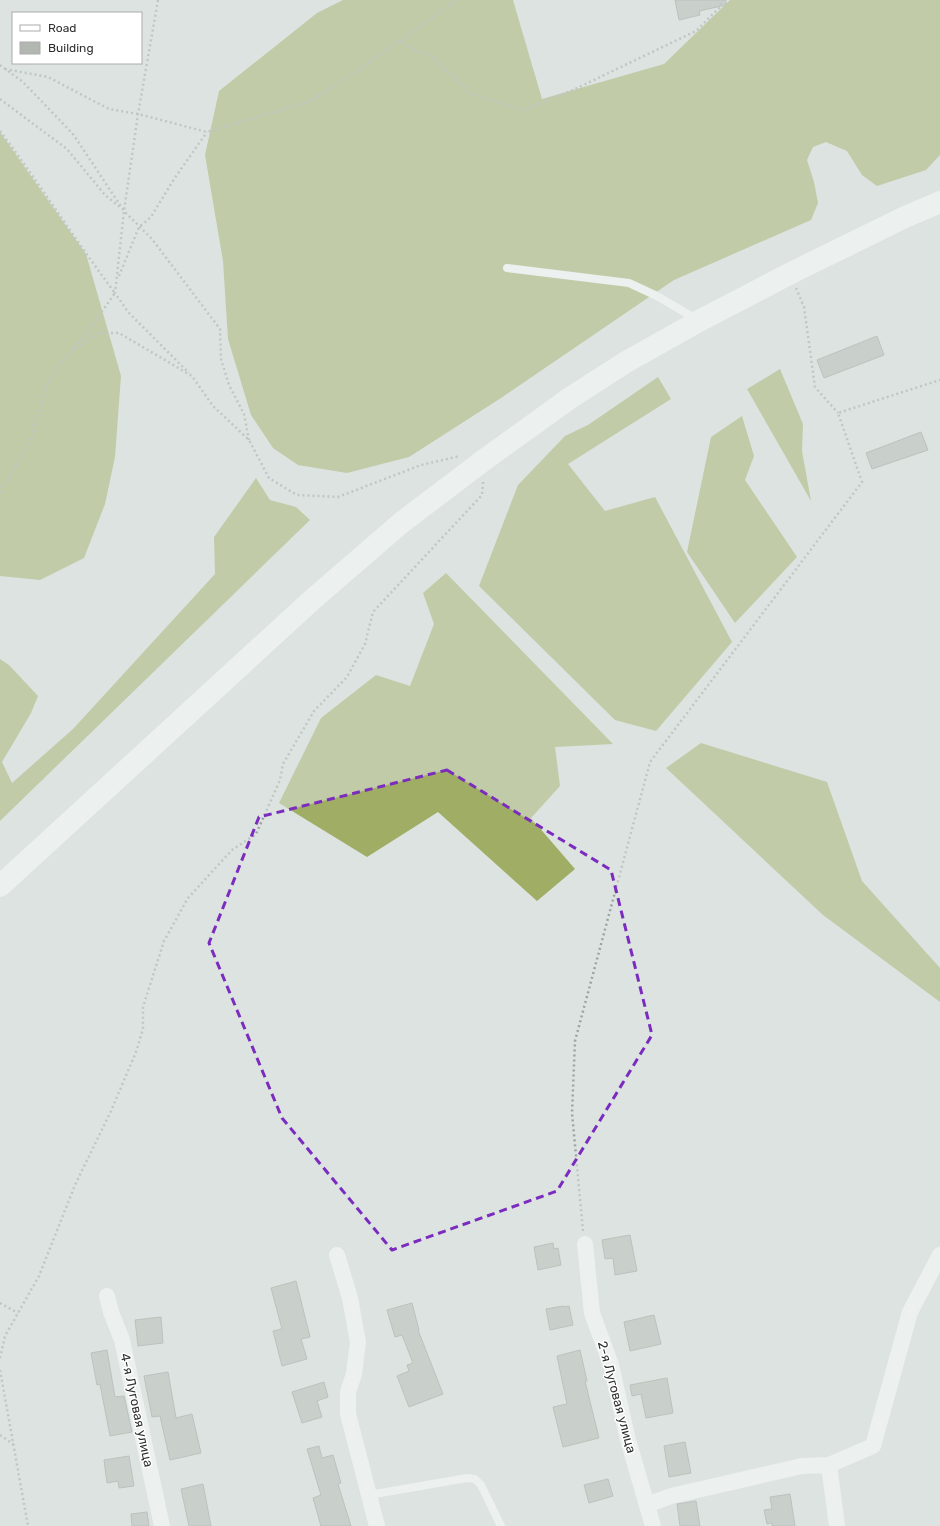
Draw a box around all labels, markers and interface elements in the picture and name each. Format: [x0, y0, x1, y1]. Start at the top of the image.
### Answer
legend [12, 12, 142, 64]
text: Road [48, 21, 76, 35]
text: Building [48, 41, 94, 55]
street label: 2-я Луговая улица [595, 1339, 639, 1455]
street label: 4-я Луговая улица [118, 1352, 156, 1468]

